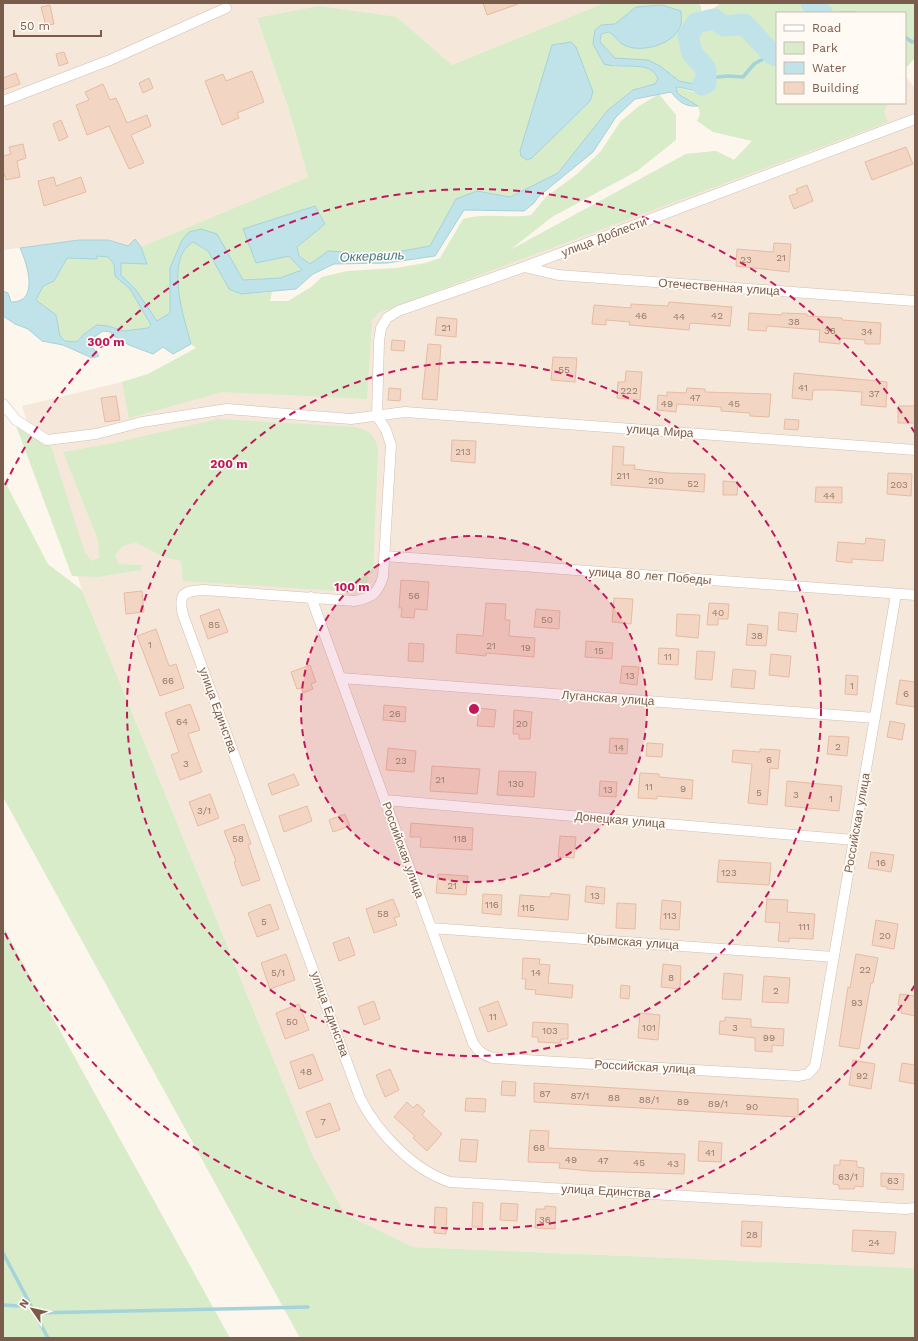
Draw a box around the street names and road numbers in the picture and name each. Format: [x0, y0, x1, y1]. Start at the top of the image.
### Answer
street label: улица Доблести [559, 214, 649, 260]
street label: Отечественная улица [658, 276, 781, 298]
street label: улица Мира [626, 422, 694, 440]
street label: улица 80 лет Победы [588, 565, 712, 587]
street label: улица Единства [196, 665, 240, 755]
street label: Луганская улица [561, 688, 655, 708]
street label: Российская улица [841, 772, 873, 874]
street label: Российская улица [379, 800, 427, 900]
street label: Донецкая улица [574, 809, 666, 831]
street label: Крымская улица [586, 932, 680, 952]
street label: улица Единства [308, 969, 352, 1059]
street label: Российская улица [594, 1057, 696, 1077]
street label: улица Единства [561, 1182, 652, 1200]

